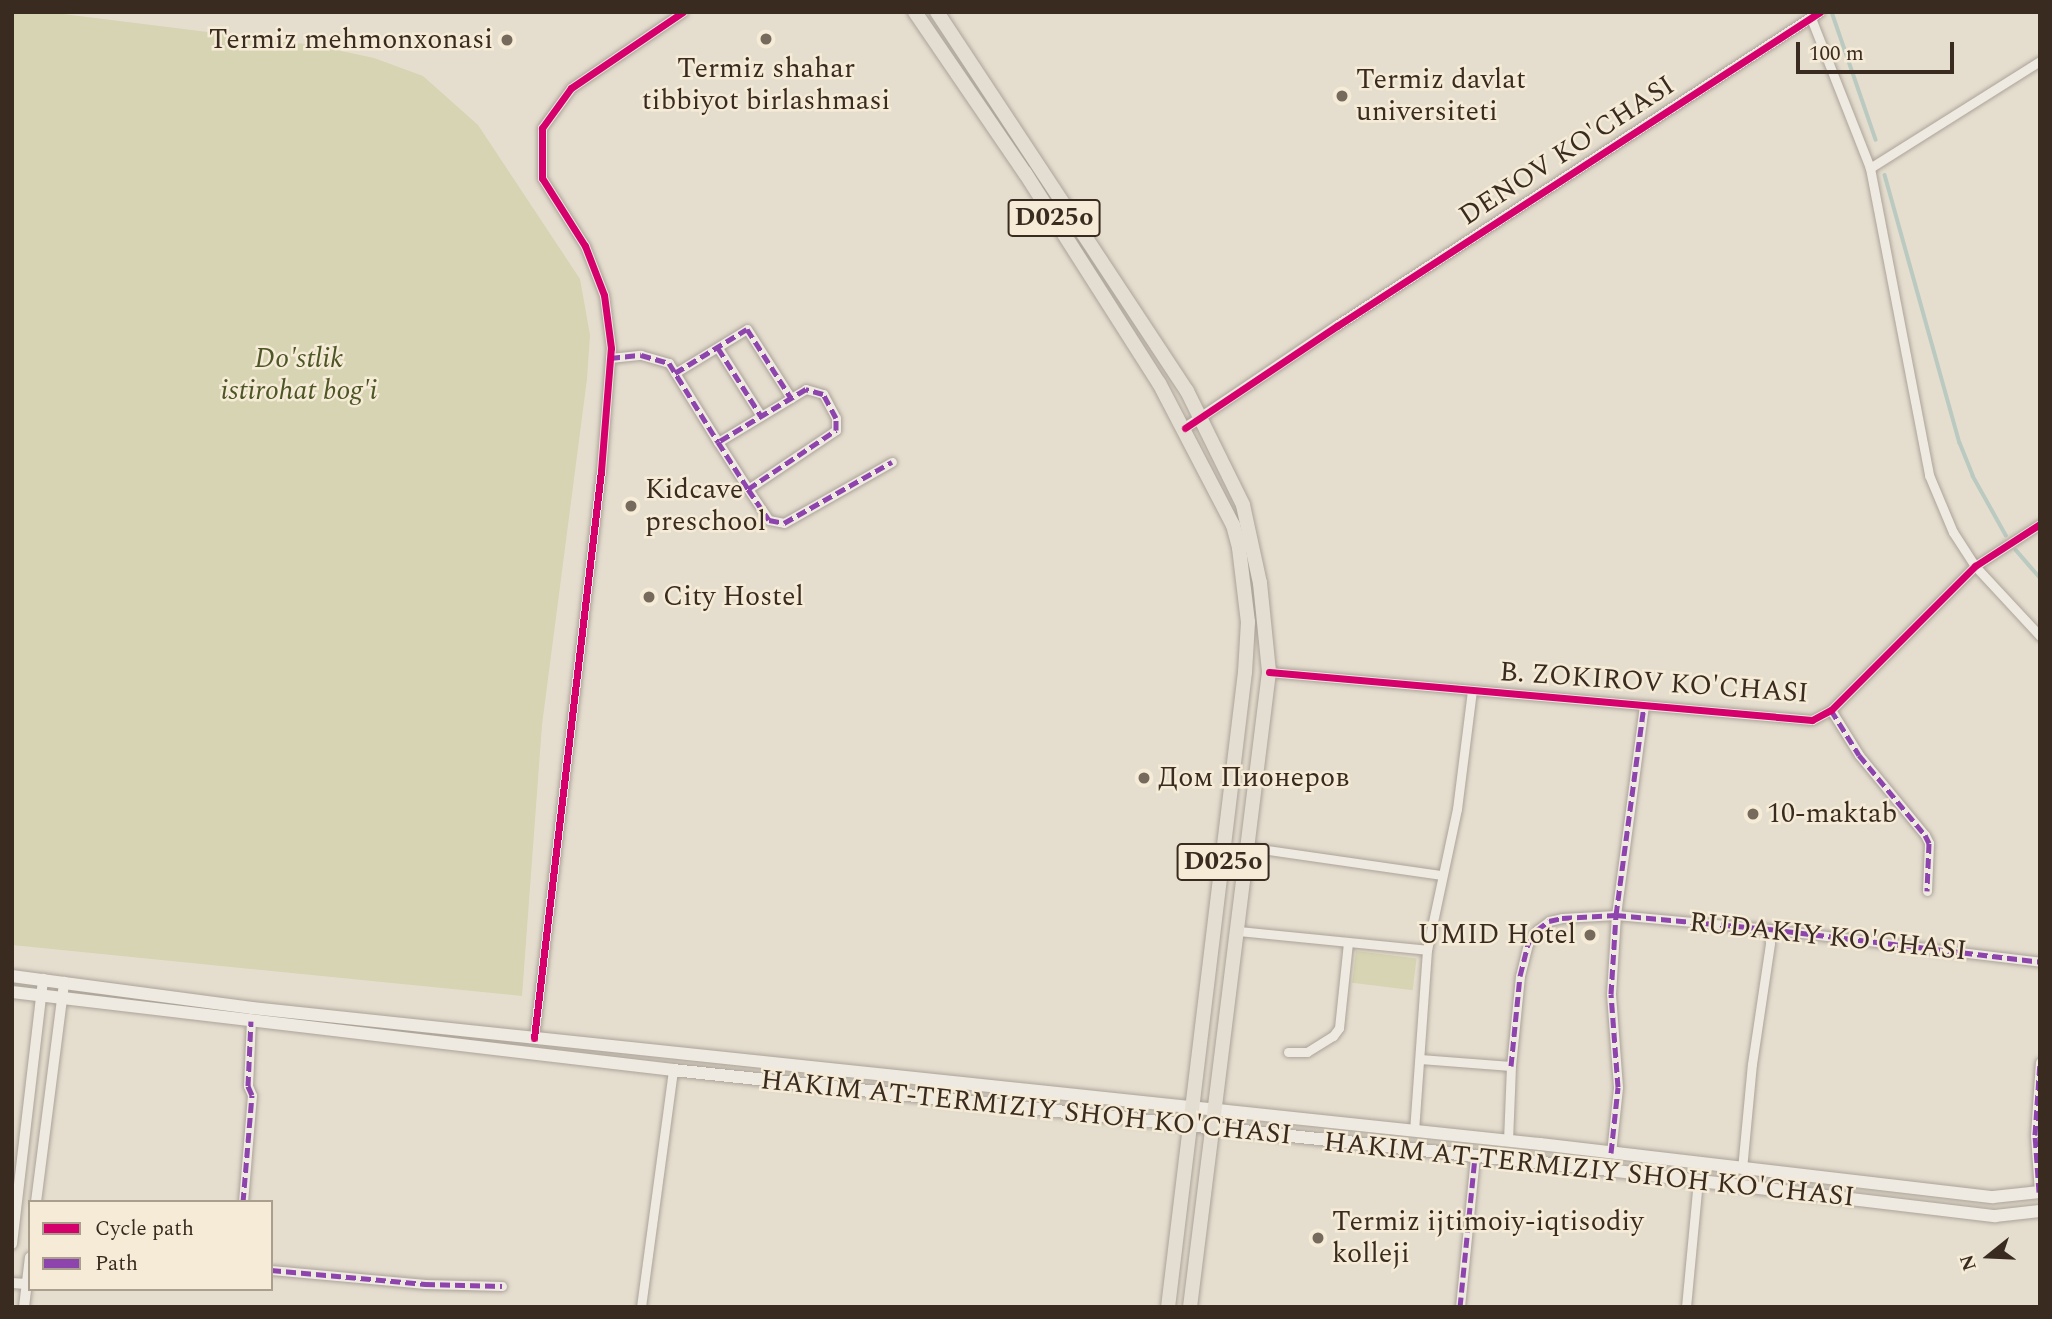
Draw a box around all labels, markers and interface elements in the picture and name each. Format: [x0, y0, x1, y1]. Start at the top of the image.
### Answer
place label: Termiz mehmonxonasi [209, 23, 493, 57]
scale bar [1800, 28, 1958, 72]
marker: Termiz shahar tibbiyot birlashmasi [756, 29, 776, 49]
marker: Termiz mehmonxonasi [499, 32, 515, 48]
text: 100 m [1809, 38, 1864, 70]
place label: Termiz shahar tibbiyot birlashmasi [642, 52, 890, 118]
place label: Termiz davlat universiteti [1356, 63, 1526, 129]
street label: DENOV KO'CHASI [1453, 69, 1681, 233]
marker: Termiz davlat universiteti [1334, 88, 1350, 104]
road number: D025o [1007, 196, 1101, 240]
park label: Do'stlik istirohat bog'i [221, 342, 377, 408]
place label: Kidcave preschool [645, 473, 766, 539]
marker: Kidcave preschool [623, 498, 639, 514]
place label: City Hostel [663, 580, 804, 614]
marker: City Hostel [641, 589, 657, 605]
street label: B. ZOKIROV KO'CHASI [1498, 655, 1810, 711]
place label: Дом Пионеров [1158, 761, 1349, 795]
marker: Дом Пионеров [1136, 770, 1152, 786]
place label: 10-maktab [1767, 797, 1897, 831]
marker: 10-maktab [1745, 806, 1761, 822]
road number: D025o [1176, 840, 1270, 884]
street label: RUDAKIY KO'CHASI [1687, 906, 1969, 968]
place label: UMID Hotel [1417, 918, 1576, 952]
marker: UMID Hotel [1582, 927, 1598, 943]
street label: HAKIM AT-TERMIZIY SHOH KO'CHASI [759, 1063, 1293, 1153]
street label: HAKIM AT-TERMIZIY SHOH KO'CHASI [1322, 1125, 1856, 1215]
legend [28, 1200, 273, 1291]
place label: Termiz ijtimoiy-iqtisodiy kolleji [1332, 1205, 1644, 1271]
text: Cycle path [95, 1213, 194, 1245]
north arrow [1954, 1221, 2024, 1291]
marker: Termiz ijtimoiy-iqtisodiy kolleji [1310, 1230, 1326, 1246]
text: Path [95, 1248, 138, 1280]
text: N [1952, 1251, 1985, 1275]

